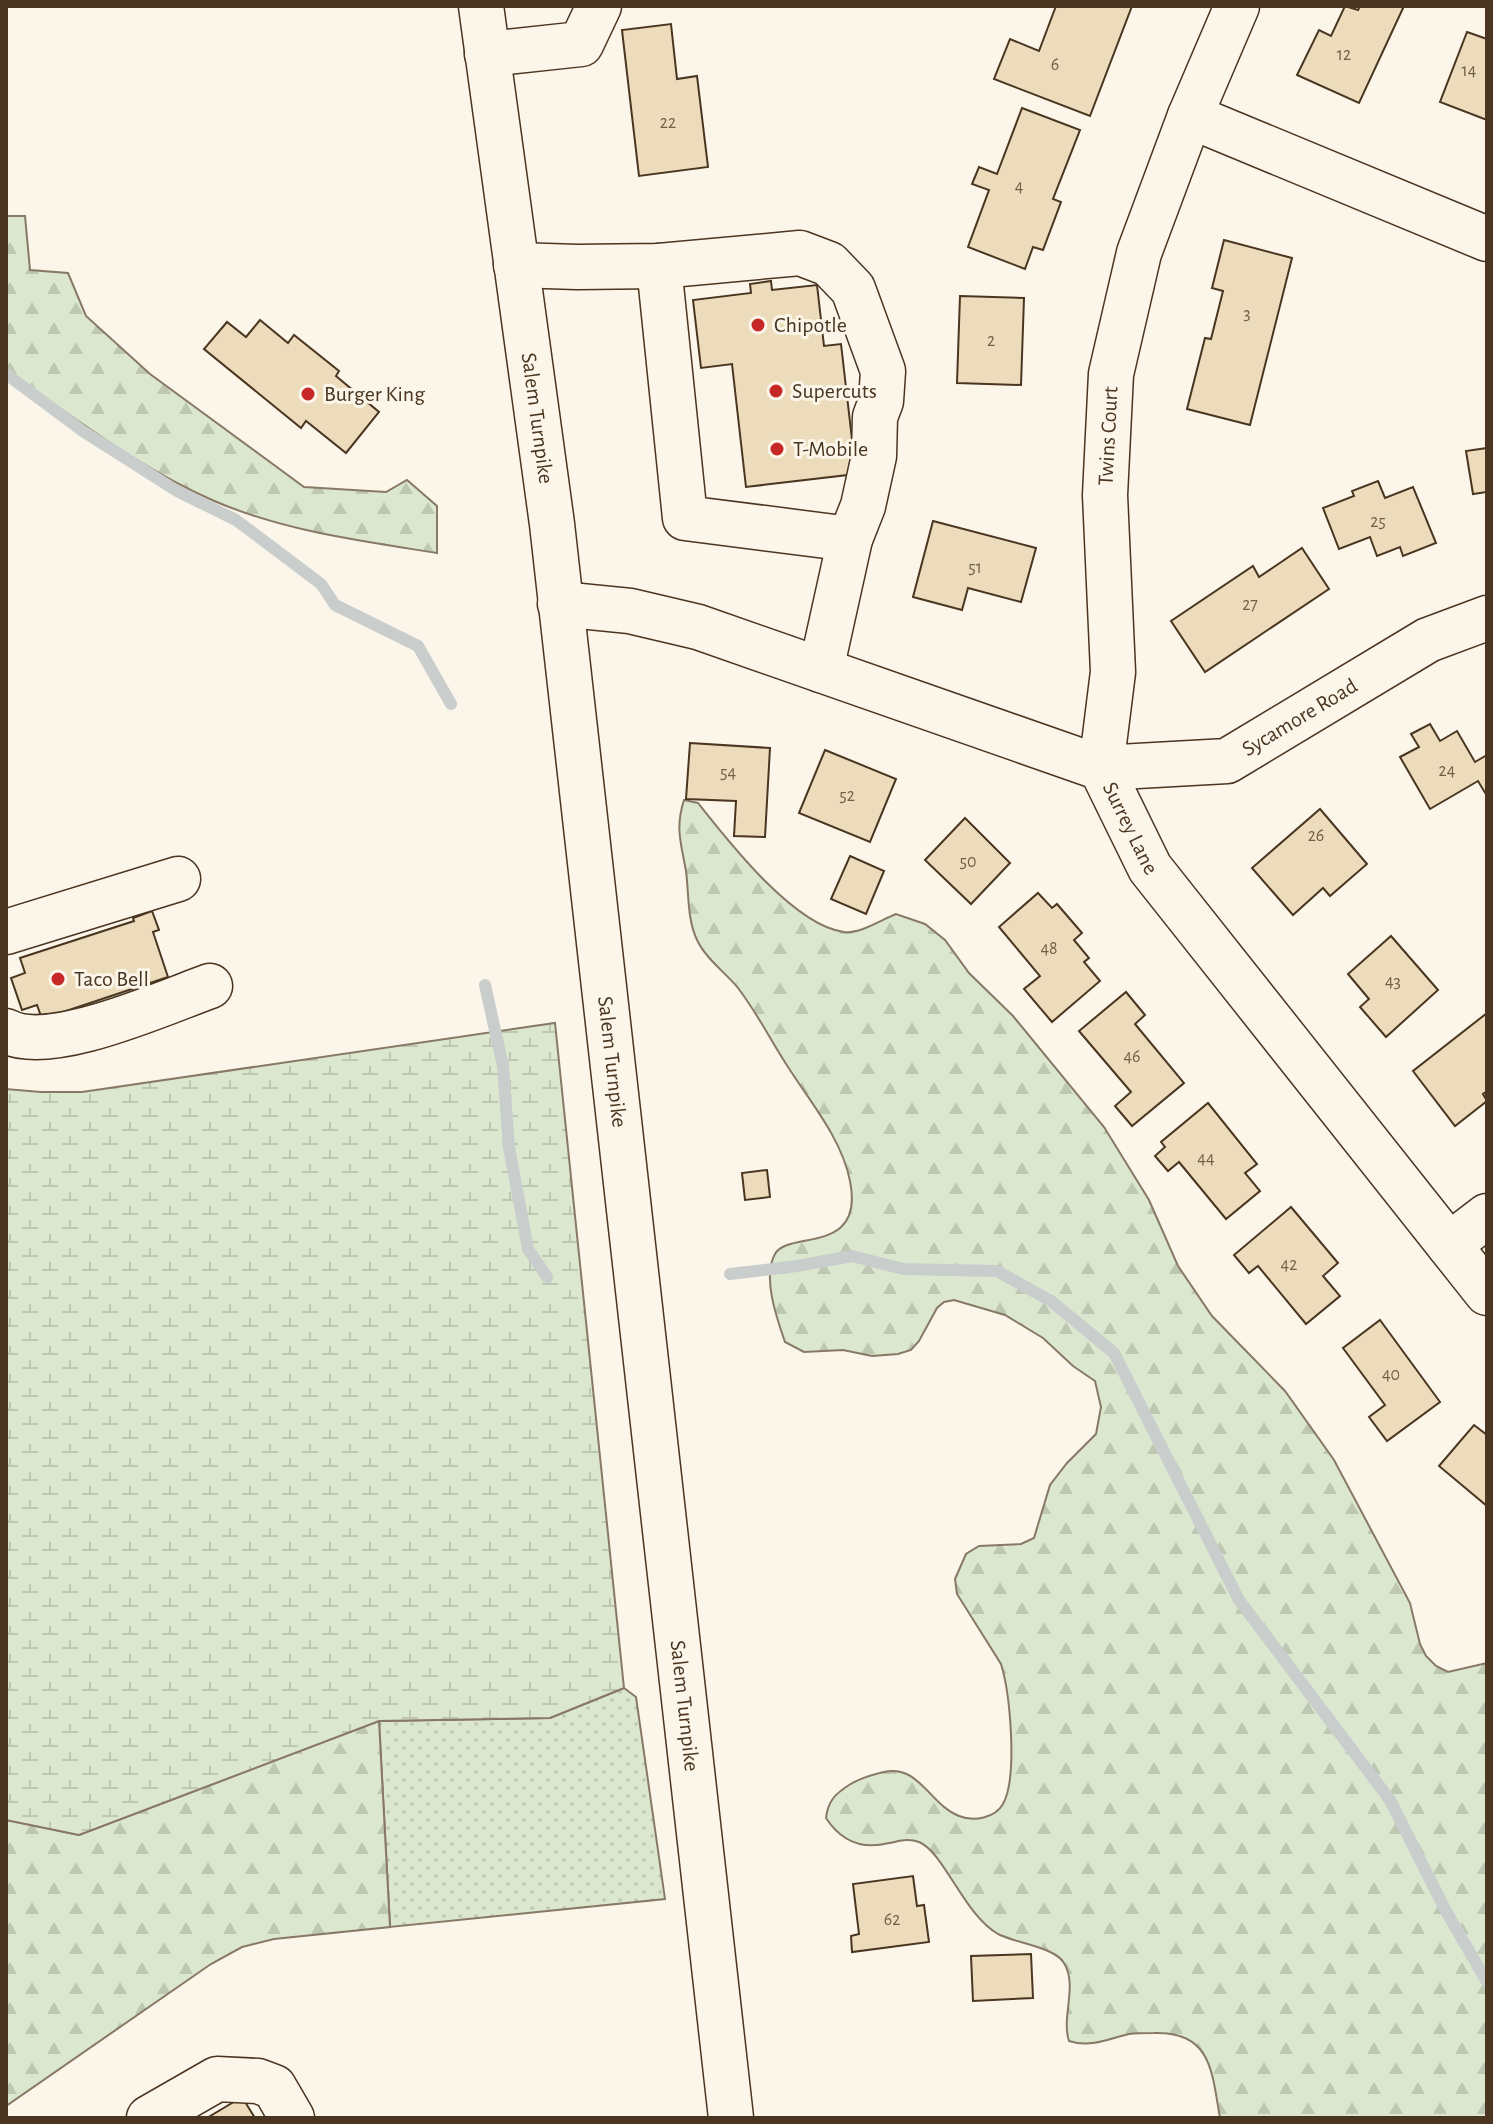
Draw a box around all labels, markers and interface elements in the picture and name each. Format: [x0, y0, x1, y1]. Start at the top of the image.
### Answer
house number: 12 [1337, 46, 1351, 64]
house number: 6 [1051, 56, 1059, 74]
house number: 14 [1462, 62, 1477, 80]
house number: 22 [660, 114, 676, 132]
house number: 4 [1015, 178, 1024, 196]
house number: 3 [1243, 305, 1251, 323]
place label: Chipotle [774, 314, 847, 336]
marker: Chipotle [749, 316, 767, 334]
house number: 2 [987, 332, 995, 350]
street label: Salem Turnpike [518, 351, 557, 485]
place label: Supercuts [792, 380, 877, 402]
marker: Supercuts [767, 382, 785, 400]
place label: Burger King [324, 383, 425, 405]
marker: Burger King [299, 385, 317, 403]
street label: Twins Court [1094, 386, 1122, 486]
place label: T-Mobile [793, 438, 868, 460]
marker: T-Mobile [768, 440, 786, 458]
house number: 25 [1370, 513, 1386, 531]
house number: 51 [968, 559, 982, 577]
house number: 27 [1242, 596, 1258, 614]
street label: Sycamore Road [1238, 674, 1361, 760]
house number: 24 [1439, 762, 1456, 780]
house number: 54 [720, 764, 736, 782]
street label: Surrey Lane [1099, 779, 1162, 879]
house number: 52 [839, 787, 855, 805]
house number: 26 [1308, 827, 1324, 845]
house number: 50 [959, 853, 977, 871]
house number: 48 [1040, 940, 1058, 958]
place label: Taco Bell [74, 968, 149, 990]
marker: Taco Bell [49, 970, 67, 988]
house number: 43 [1385, 973, 1401, 991]
street label: Salem Turnpike [594, 995, 631, 1129]
house number: 46 [1123, 1048, 1141, 1066]
house number: 44 [1197, 1150, 1215, 1168]
house number: 42 [1281, 1256, 1297, 1274]
house number: 40 [1382, 1366, 1400, 1384]
street label: Salem Turnpike [666, 1639, 703, 1773]
house number: 62 [884, 1911, 900, 1929]

